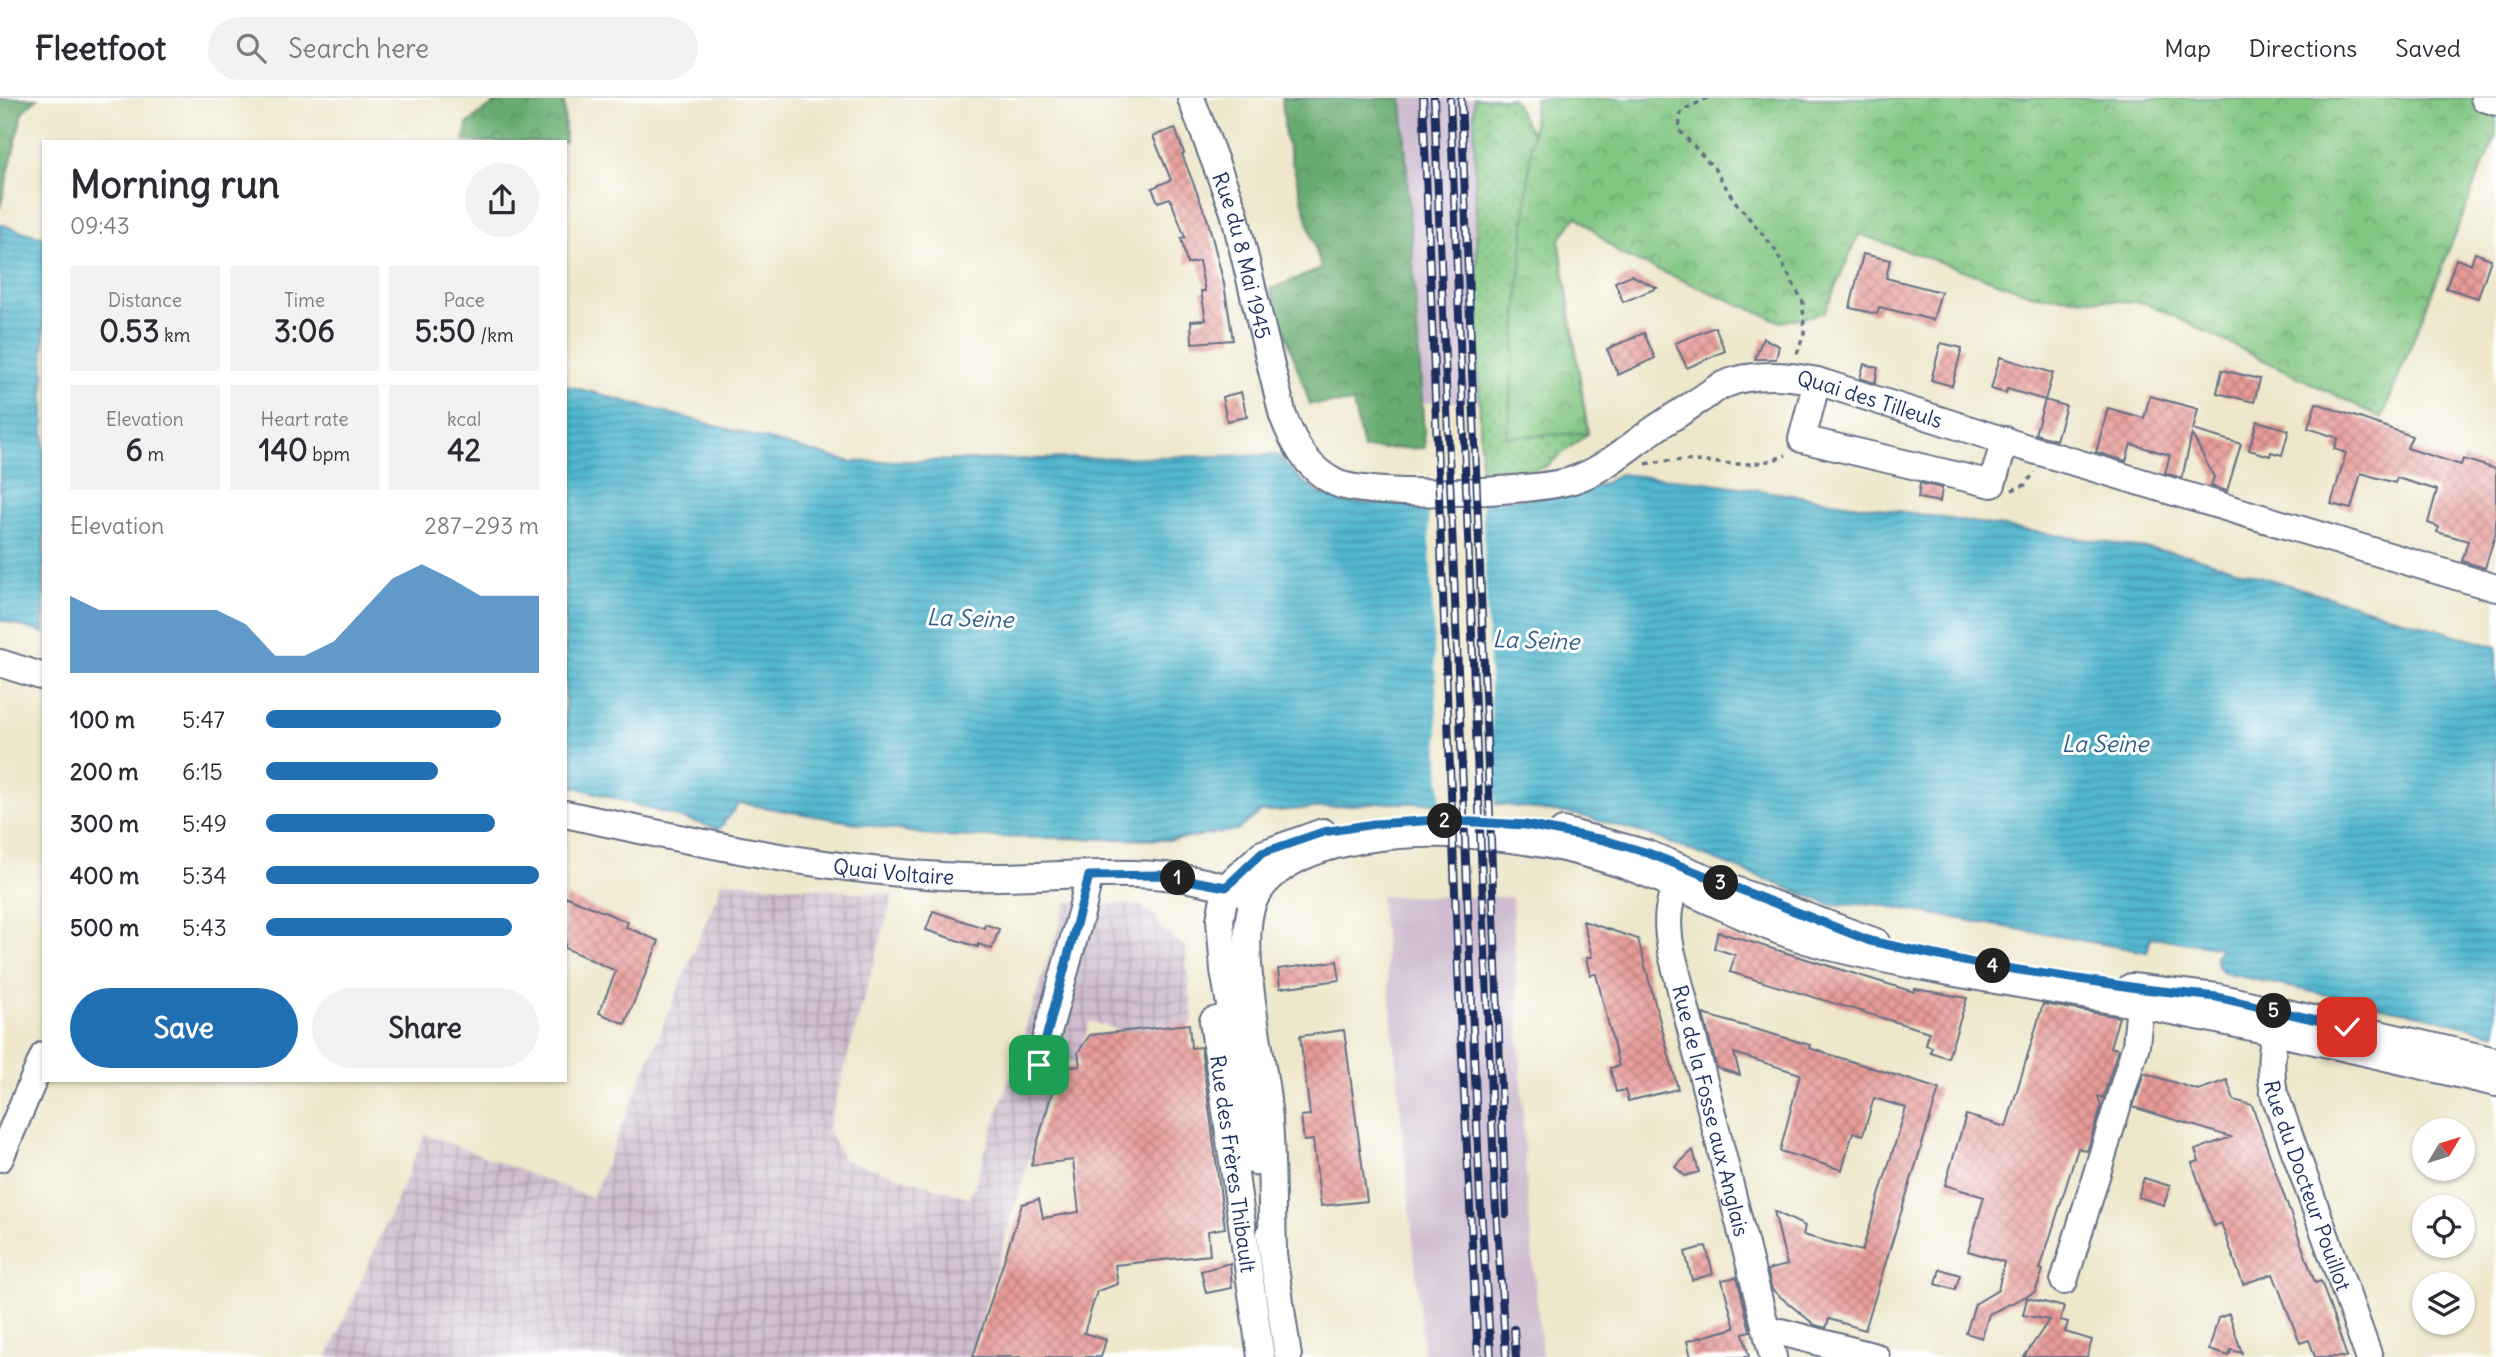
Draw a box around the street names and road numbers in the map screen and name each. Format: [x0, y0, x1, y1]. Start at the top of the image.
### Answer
street label: Rue du 8 Mai 1945 [1207, 168, 1277, 342]
street label: Quai des Tilleuls [1795, 364, 1946, 434]
street label: Quai Voltaire [831, 852, 955, 890]
street label: Rue de la Fosse aux Anglais [1667, 982, 1756, 1239]
street label: Rue des Frères Thibault [1205, 1053, 1262, 1274]
street label: Rue du Docteur Pouillot [2258, 1078, 2358, 1294]

